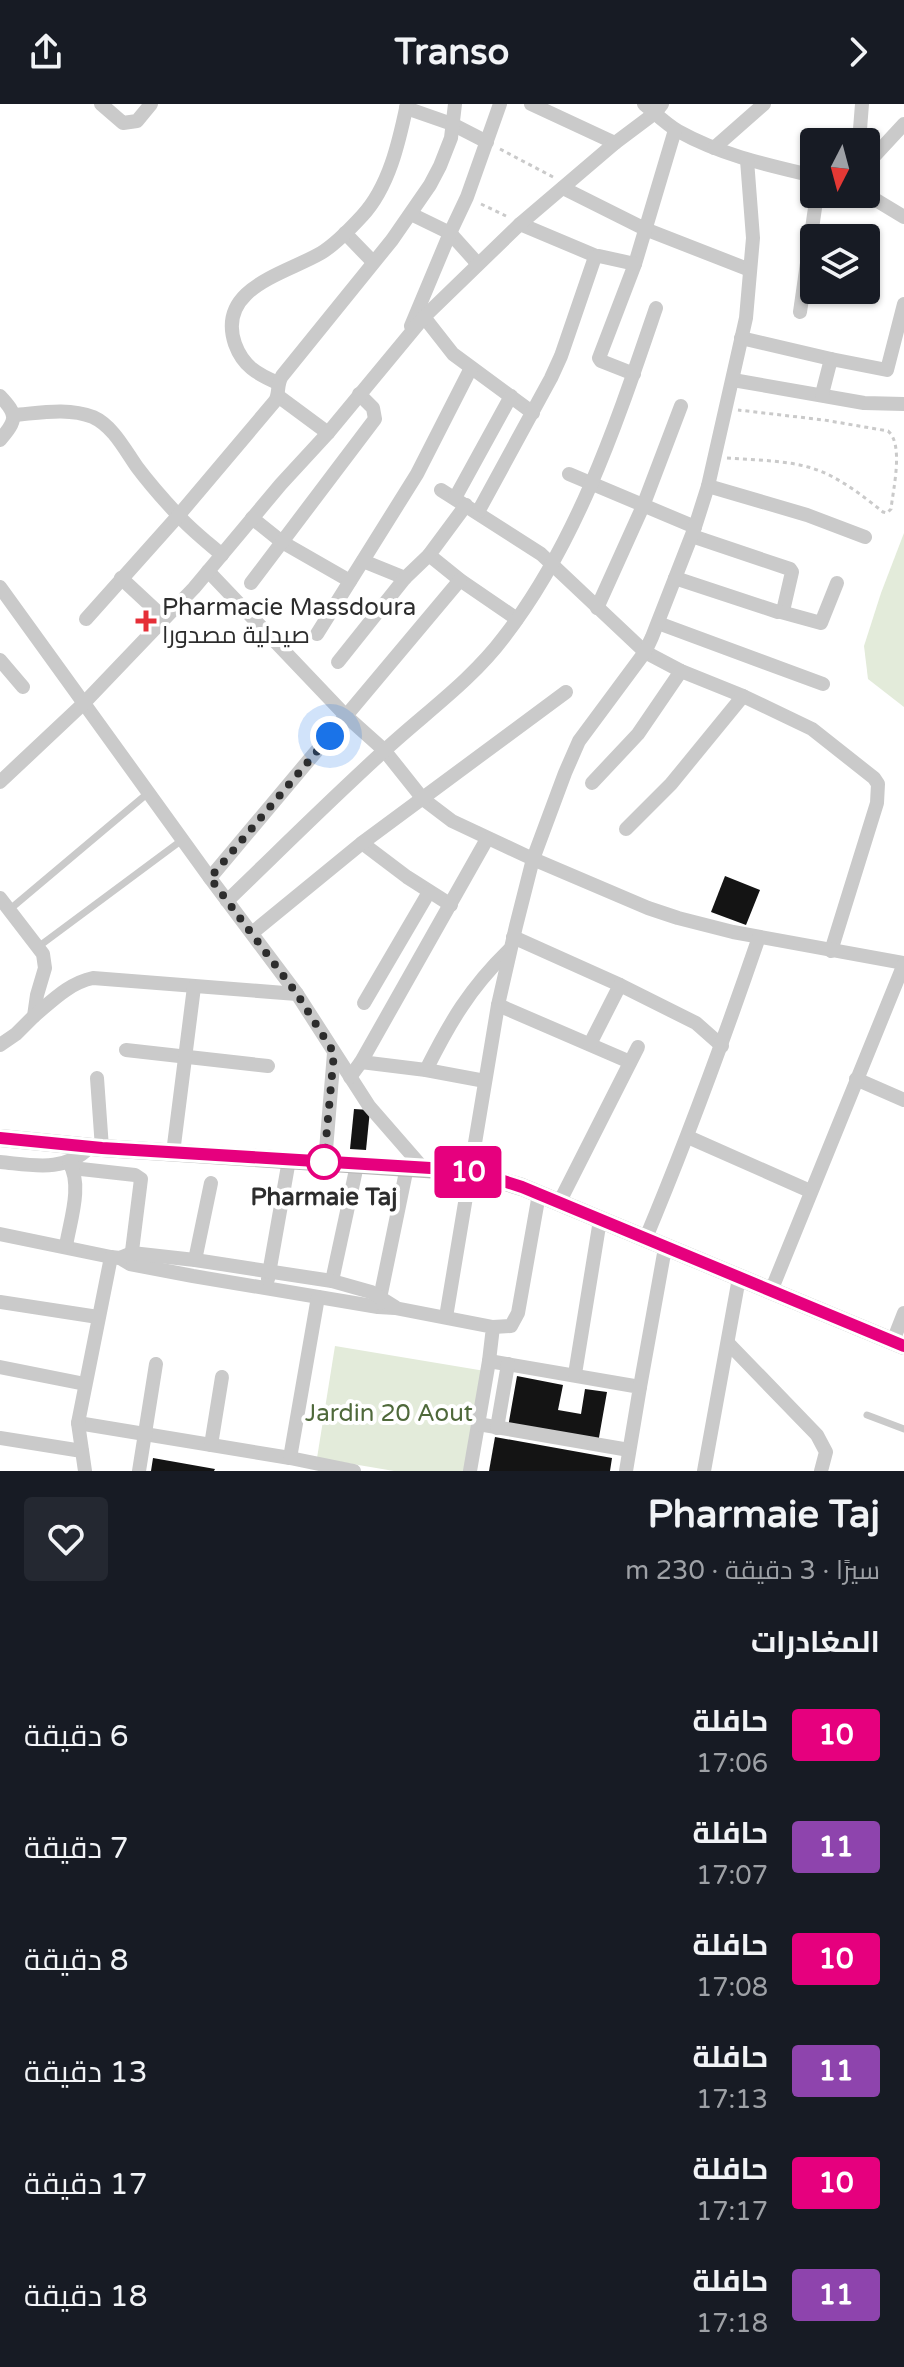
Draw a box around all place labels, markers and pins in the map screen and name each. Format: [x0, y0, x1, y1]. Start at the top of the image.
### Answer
place label: Pharmacie Massdoura صيدلية مصدورا [162, 593, 416, 650]
marker: Pharmacie Massdoura صيدلية مصدورا [137, 612, 155, 630]
marker: Pharmaie Taj [307, 1145, 341, 1179]
place label: Pharmaie Taj [251, 1183, 397, 1212]

